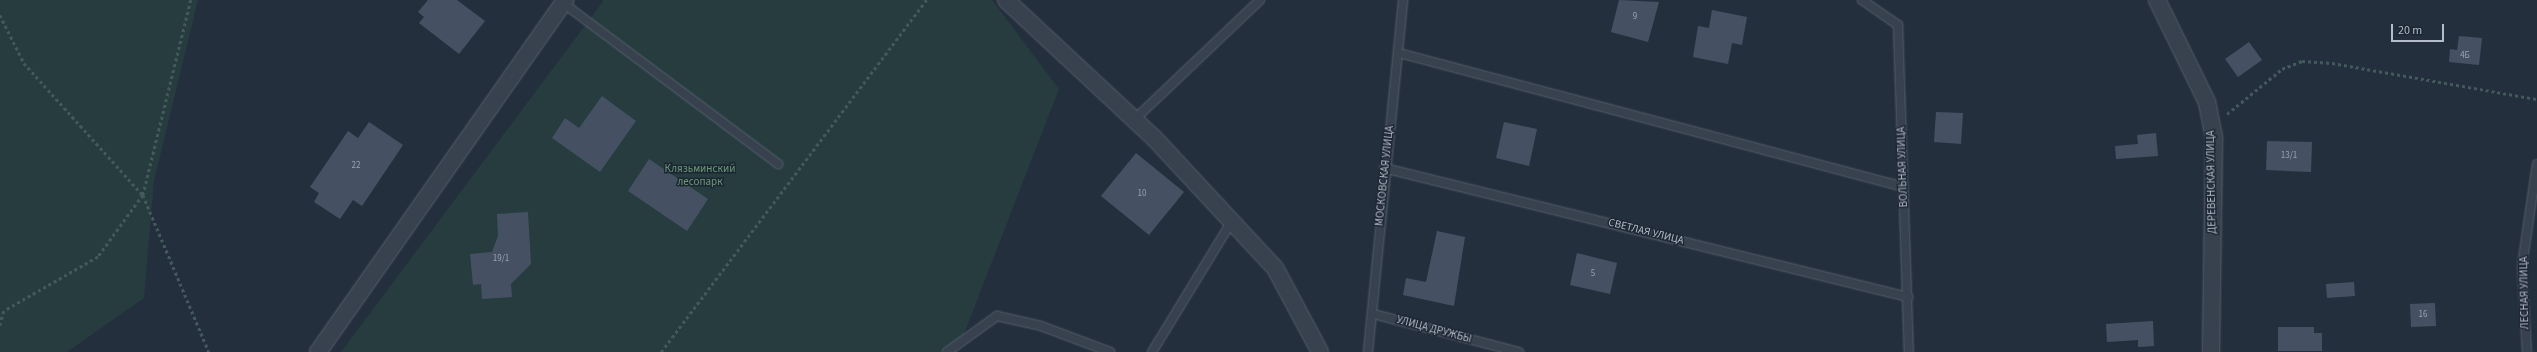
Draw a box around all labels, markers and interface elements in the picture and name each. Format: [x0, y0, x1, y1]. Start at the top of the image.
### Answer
house number: 9 [1633, 12, 1637, 22]
scale bar [2393, 16, 2446, 42]
text: 20 m [2398, 22, 2422, 39]
house number: 4Б [2460, 51, 2470, 61]
street label: МОСКОВСКАЯ УЛИЦА [1373, 125, 1397, 227]
street label: ВОЛЬНАЯ УЛИЦА [1895, 126, 1911, 208]
street label: ДЕРЕВЕНСКАЯ УЛИЦА [2204, 130, 2220, 234]
house number: 13/1 [2281, 151, 2297, 161]
house number: 22 [352, 161, 360, 171]
park label: Клязьминский лесопарк [665, 163, 735, 189]
house number: 10 [1138, 189, 1146, 199]
street label: СВЕТЛАЯ УЛИЦА [1607, 216, 1685, 248]
house number: 19/1 [493, 254, 509, 264]
street label: ЛЕСНАЯ УЛИЦА [2518, 256, 2532, 330]
house number: 5 [1591, 269, 1595, 279]
house number: 16 [2419, 310, 2427, 320]
street label: УЛИЦА ДРУЖБЫ [1395, 314, 1473, 346]

